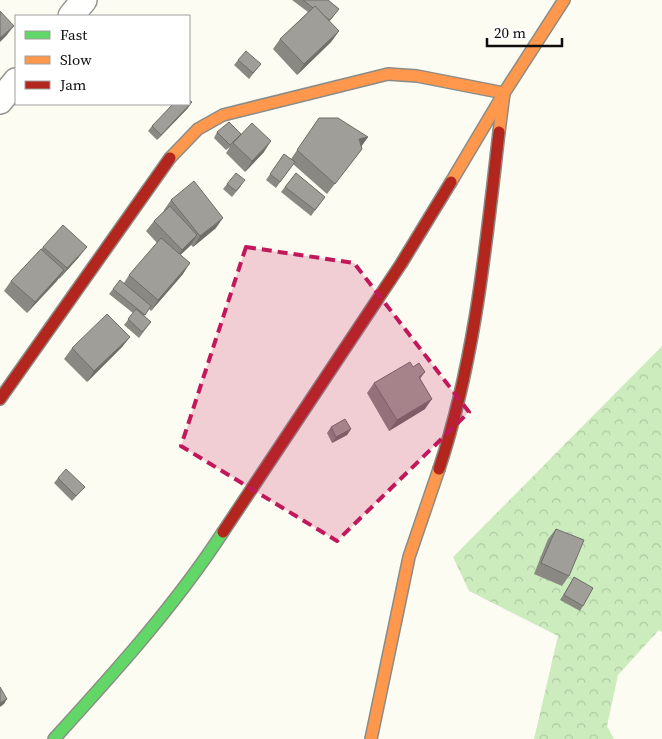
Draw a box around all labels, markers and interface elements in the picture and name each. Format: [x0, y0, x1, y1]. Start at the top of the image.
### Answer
legend [15, 15, 190, 105]
scale bar [487, 15, 562, 47]
text: 20 m [494, 22, 526, 43]
text: Fast [60, 24, 87, 45]
text: Slow [60, 49, 92, 70]
text: Jam [59, 74, 87, 95]

